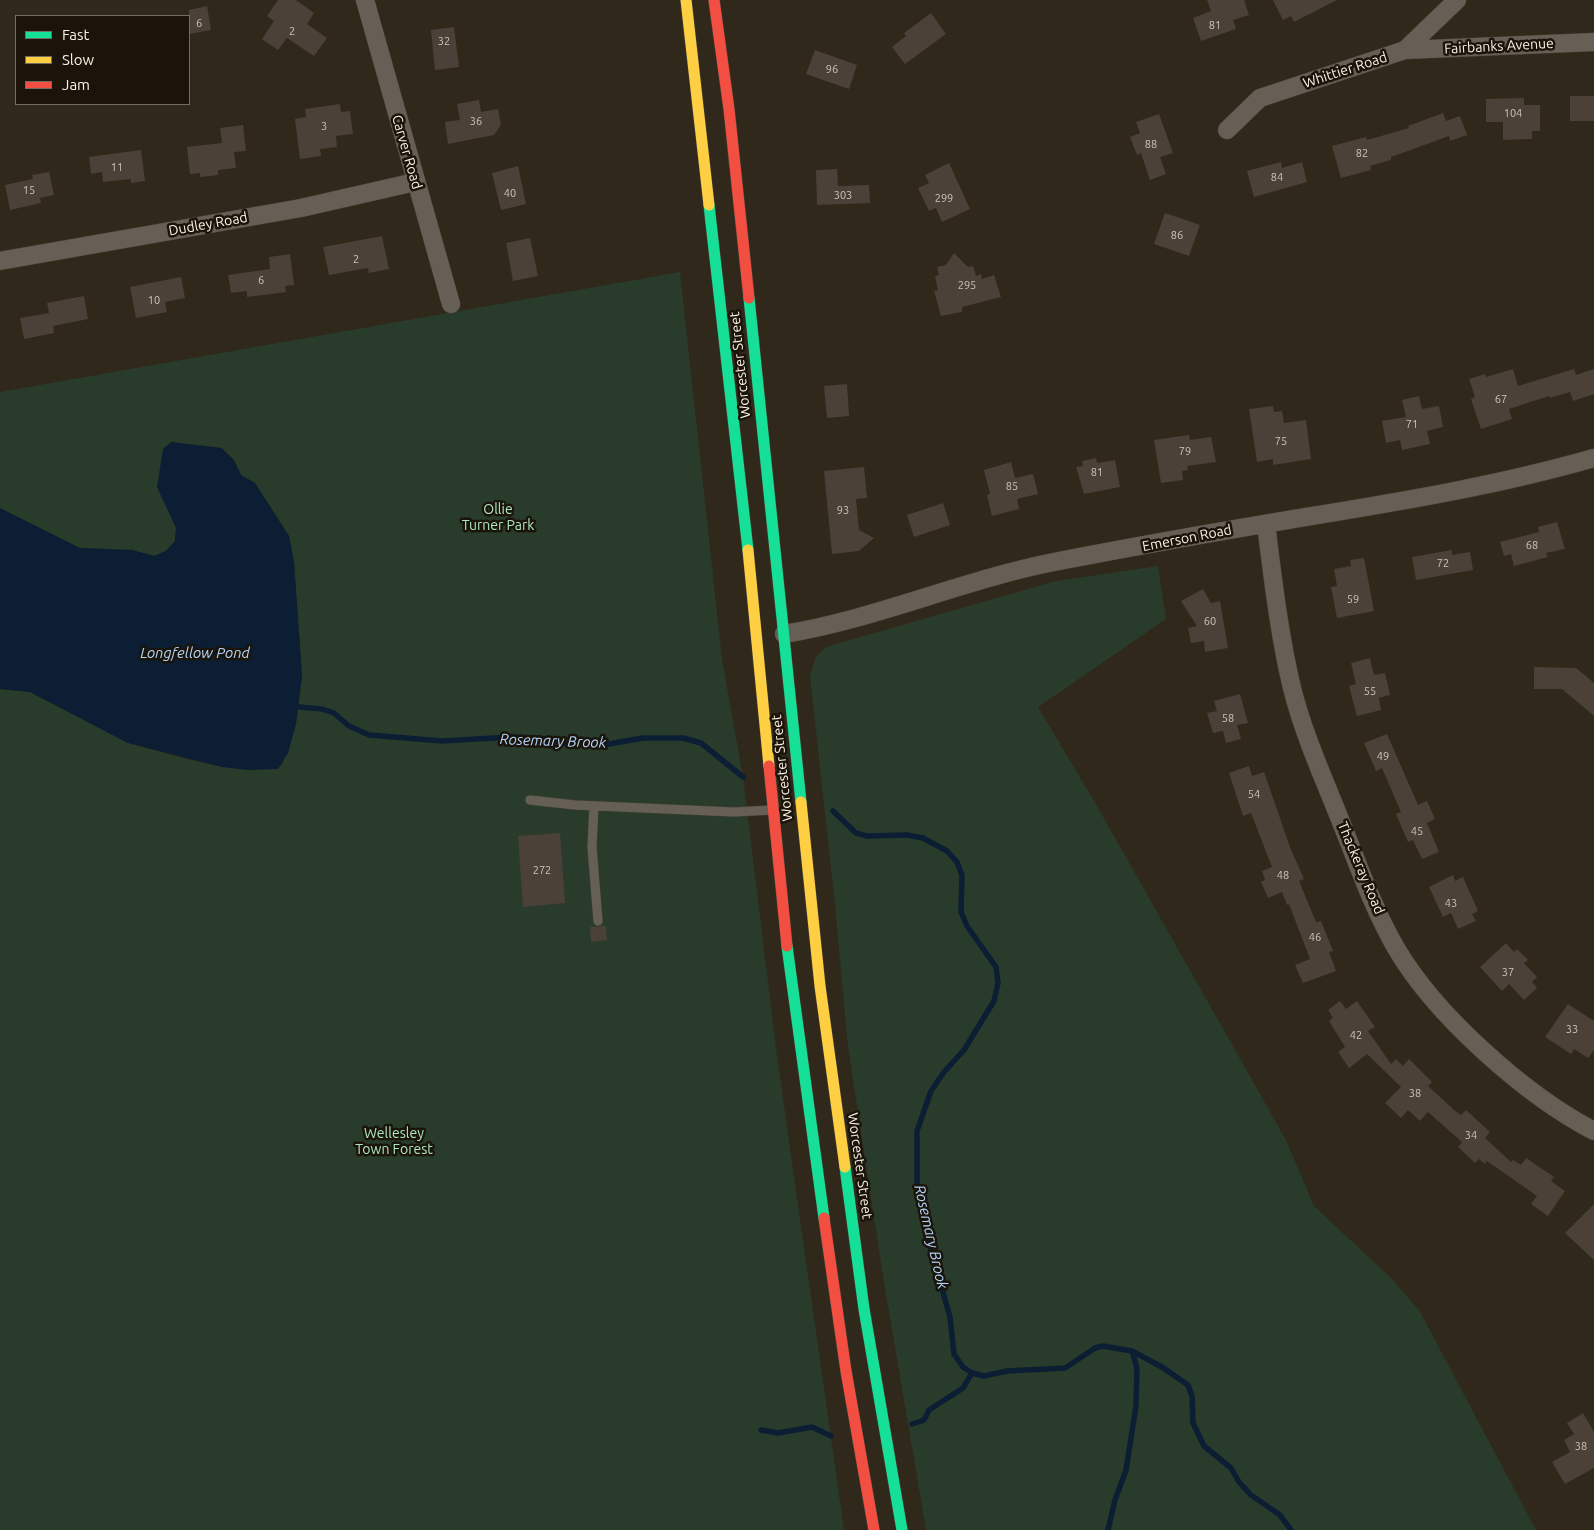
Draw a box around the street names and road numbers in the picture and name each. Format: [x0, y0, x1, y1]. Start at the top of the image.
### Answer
street label: Fairbanks Avenue [1444, 35, 1554, 57]
street label: Whittier Road [1301, 49, 1389, 91]
street label: Carver Road [388, 113, 426, 191]
street label: Dudley Road [167, 209, 249, 239]
street label: Worcester Street [726, 311, 754, 419]
street label: Emerson Road [1141, 521, 1233, 555]
street label: Worcester Street [768, 714, 796, 822]
street label: Thackeray Road [1334, 819, 1388, 917]
street label: Worcester Street [844, 1112, 876, 1220]

